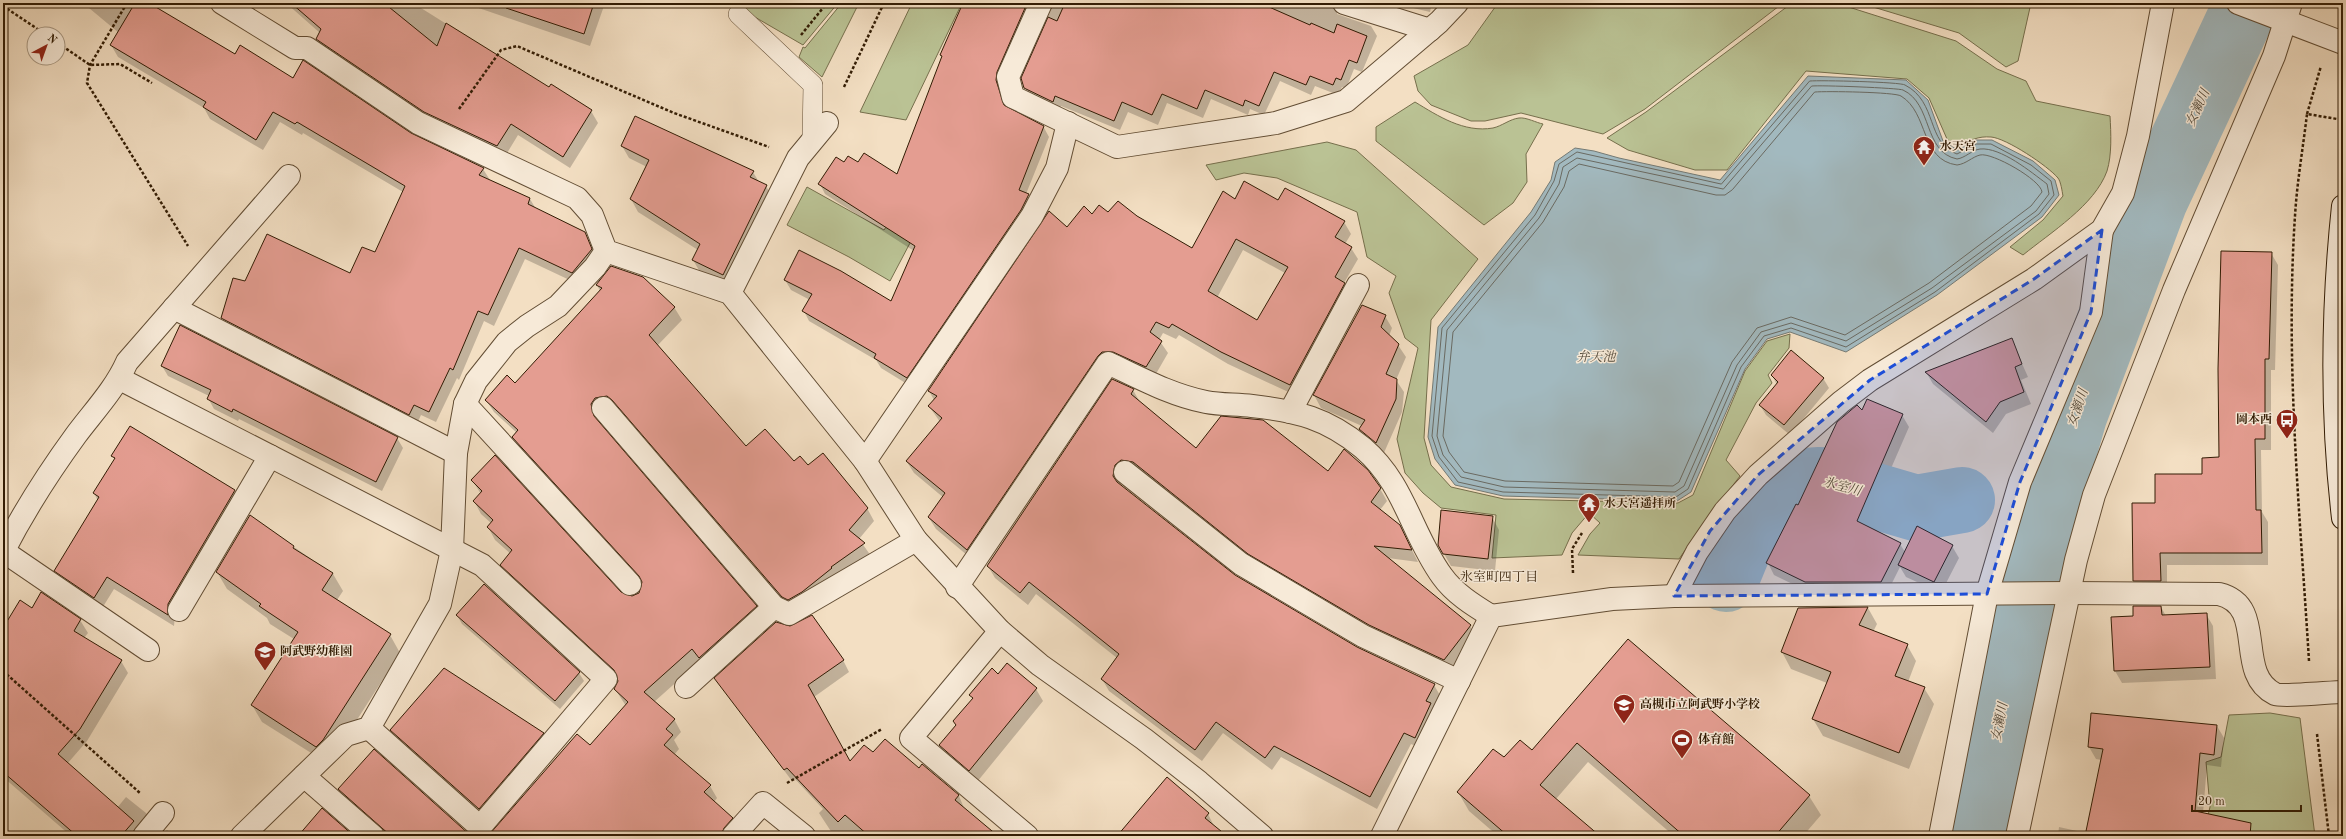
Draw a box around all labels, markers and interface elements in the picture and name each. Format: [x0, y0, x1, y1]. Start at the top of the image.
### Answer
north arrow [26, 26, 66, 66]
text: N [45, 33, 59, 47]
water label: 女瀬川 [2183, 85, 2213, 128]
temple icon: 水天宮 [1911, 134, 1937, 167]
place label: 水天宮 [1940, 139, 1976, 153]
water label: 弁天池 [1576, 350, 1617, 364]
water label: 女瀬川 [2065, 385, 2091, 429]
bus stop icon: 岡本西 [2274, 407, 2300, 440]
place label: 岡本西 [2236, 412, 2272, 426]
water label: 氷室川 [1821, 475, 1865, 499]
temple icon: 水天宮遥拝所 [1576, 491, 1602, 524]
place label: 水天宮遥拝所 [1604, 496, 1676, 510]
district label: 氷室町四丁目 [1460, 570, 1538, 584]
school or university icon: 阿武野幼稚園 [252, 639, 278, 672]
place label: 阿武野幼稚園 [280, 644, 352, 658]
school or university icon: 高槻市立阿武野小学校 [1611, 692, 1637, 725]
place label: 高槻市立阿武野小学校 [1640, 697, 1760, 711]
water label: 女瀬川 [1989, 699, 2010, 742]
sports icon: 体育館 [1669, 727, 1695, 760]
place label: 体育館 [1698, 732, 1734, 746]
scale bar [2192, 787, 2301, 813]
text: 20 m [2198, 796, 2225, 808]

